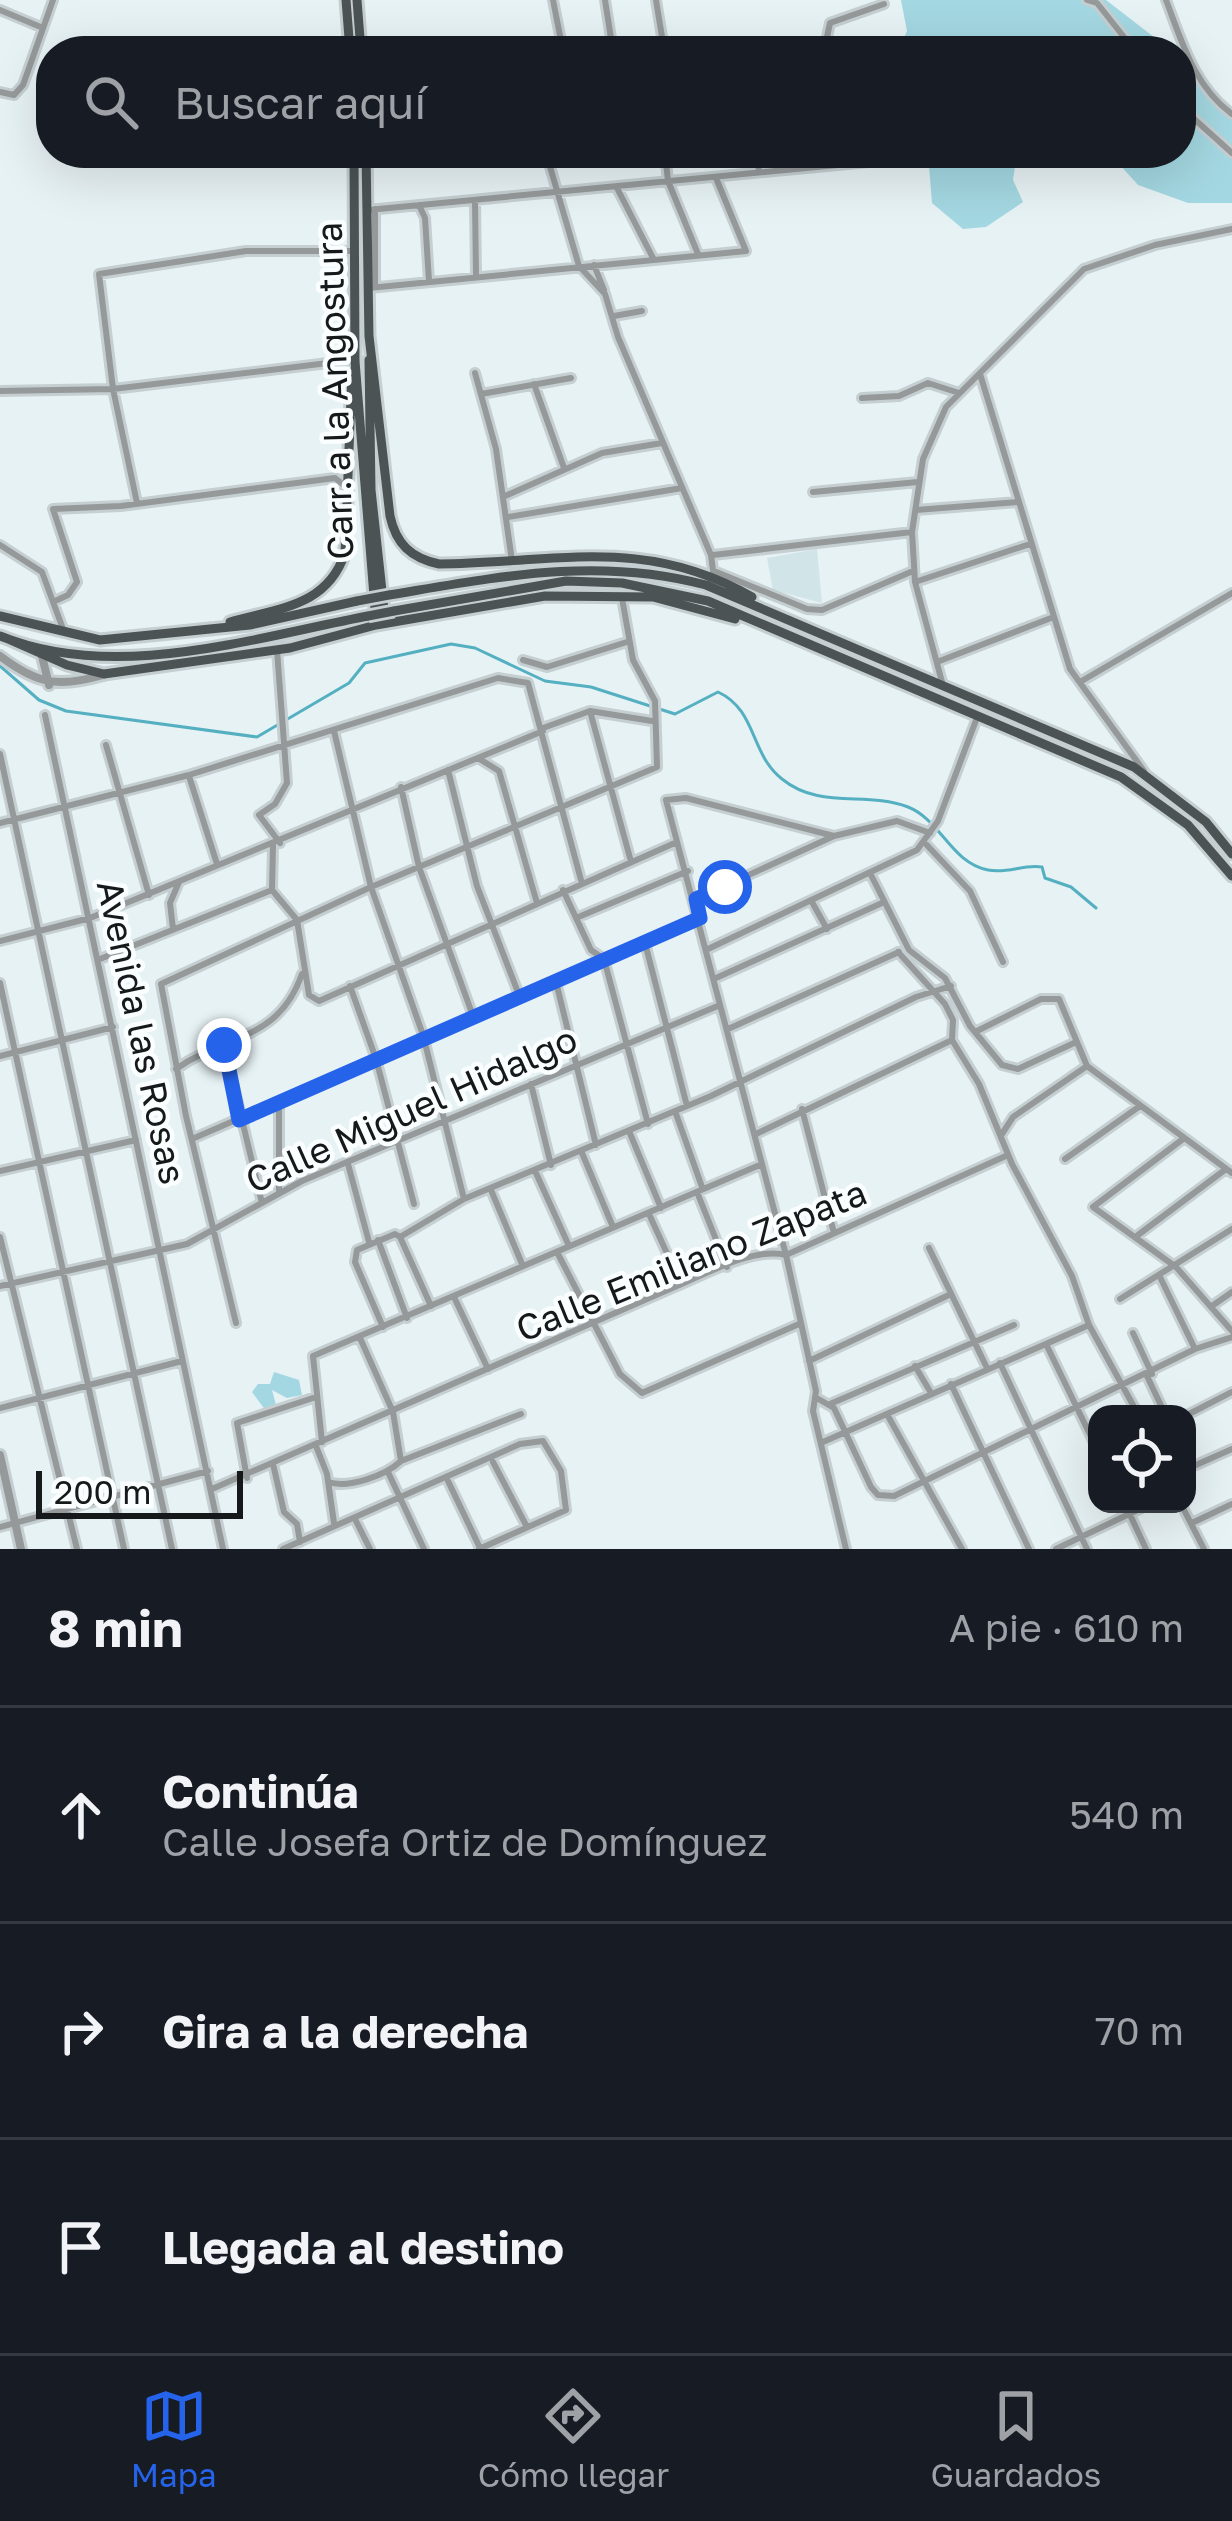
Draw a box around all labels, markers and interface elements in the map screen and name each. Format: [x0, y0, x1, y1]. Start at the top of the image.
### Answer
search box [36, 36, 1196, 168]
icon: search [78, 69, 144, 135]
text: Buscar aquí [174, 75, 426, 129]
street label: Carr. a la Angostura [307, 221, 361, 561]
route start [698, 860, 752, 914]
street label: Avenida las Rosas [89, 876, 195, 1188]
street label: Calle Miguel Hidalgo [239, 1017, 583, 1201]
route end [197, 1018, 251, 1072]
street label: Calle Emiliano Zapata [510, 1170, 872, 1350]
map controls [1088, 1405, 1196, 1513]
button: locate [1088, 1405, 1196, 1513]
scale bar [36, 1465, 243, 1518]
text: 200 m [54, 1472, 152, 1511]
text: 8 min [48, 1597, 183, 1658]
text: A pie · 610 m [949, 1604, 1184, 1651]
text: Continúa [162, 1764, 359, 1818]
icon: ahead [48, 1782, 114, 1848]
text: 540 m [1069, 1791, 1184, 1838]
text: Calle Josefa Ortiz de Domínguez [162, 1818, 767, 1865]
icon: right [48, 1998, 114, 2064]
text: Gira a la derecha [162, 2004, 528, 2058]
text: 70 m [1095, 2007, 1184, 2054]
icon: arrive [48, 2214, 114, 2280]
text: Llegada al destino [162, 2220, 564, 2274]
tab: Mapa [131, 2383, 217, 2494]
tab: Cómo llegar [478, 2383, 669, 2494]
tab: Guardados [930, 2383, 1101, 2494]

